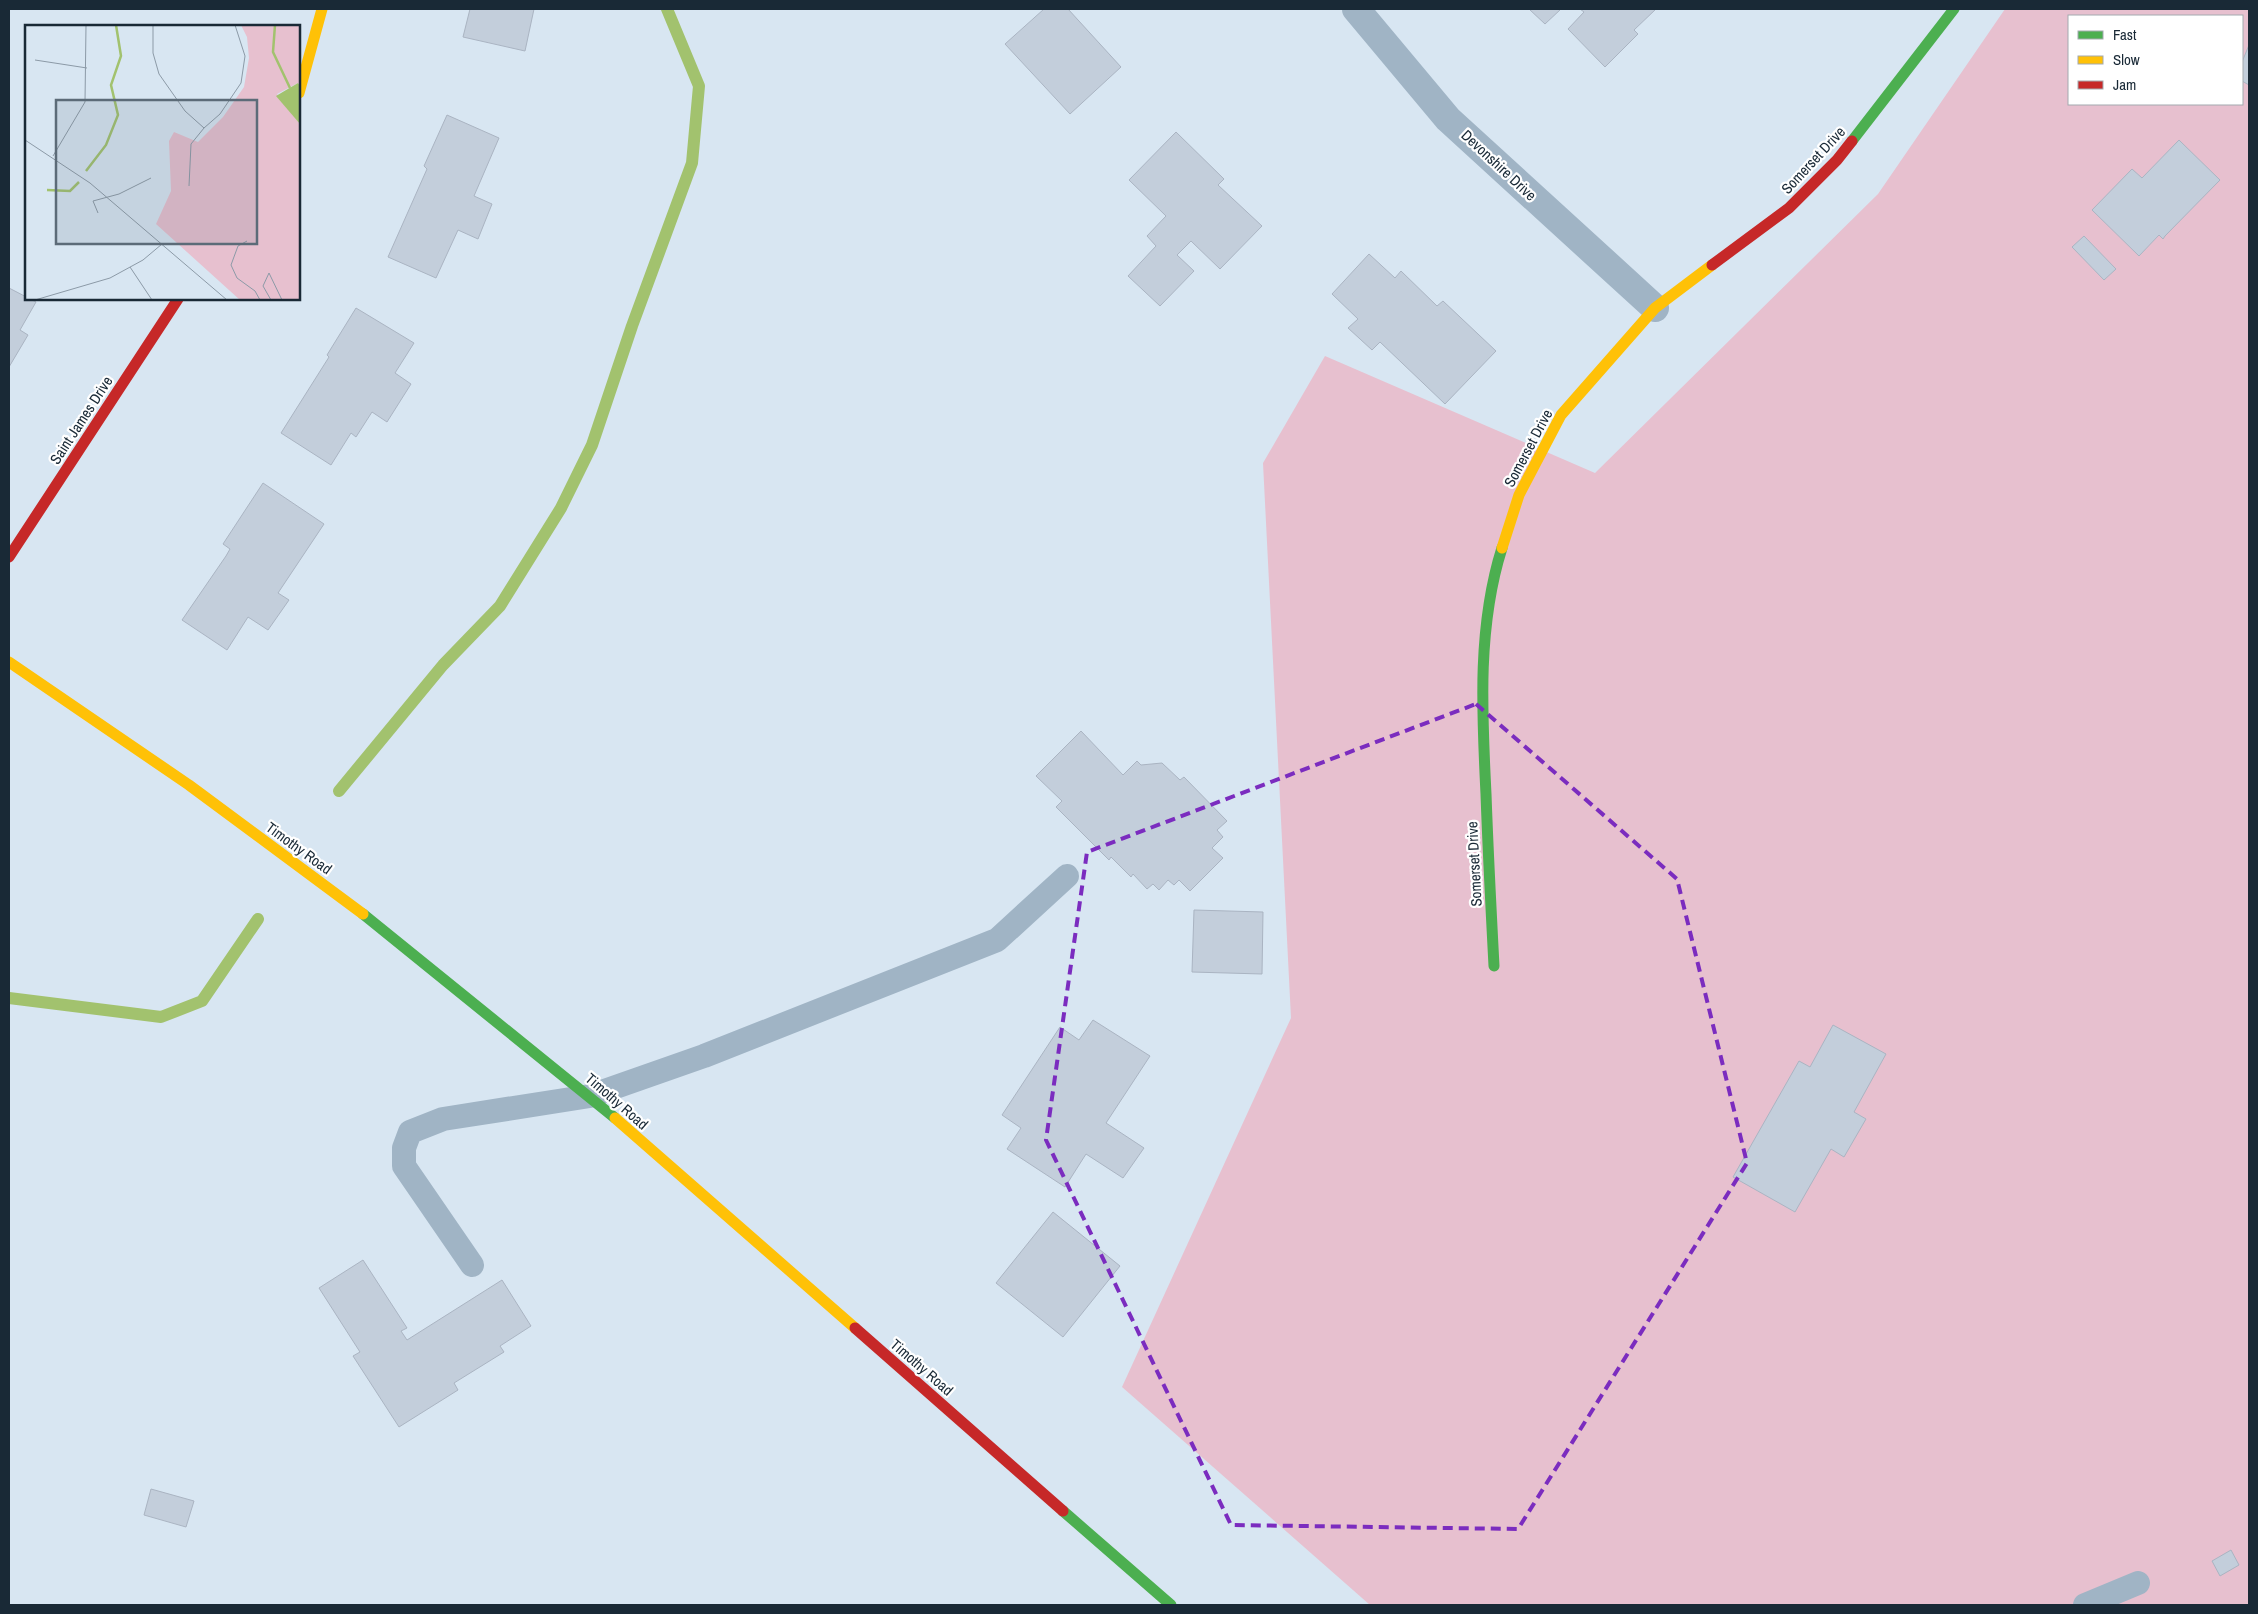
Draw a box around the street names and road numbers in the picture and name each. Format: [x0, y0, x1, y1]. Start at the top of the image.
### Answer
street label: Somerset Drive [1776, 121, 1850, 198]
street label: Devonshire Drive [1457, 125, 1541, 205]
street label: Saint James Drive [45, 372, 117, 468]
street label: Somerset Drive [1499, 405, 1557, 491]
street label: Timothy Road [262, 817, 336, 879]
street label: Somerset Drive [1461, 821, 1487, 907]
street label: Timothy Road [581, 1068, 653, 1134]
street label: Timothy Road [886, 1334, 958, 1400]

